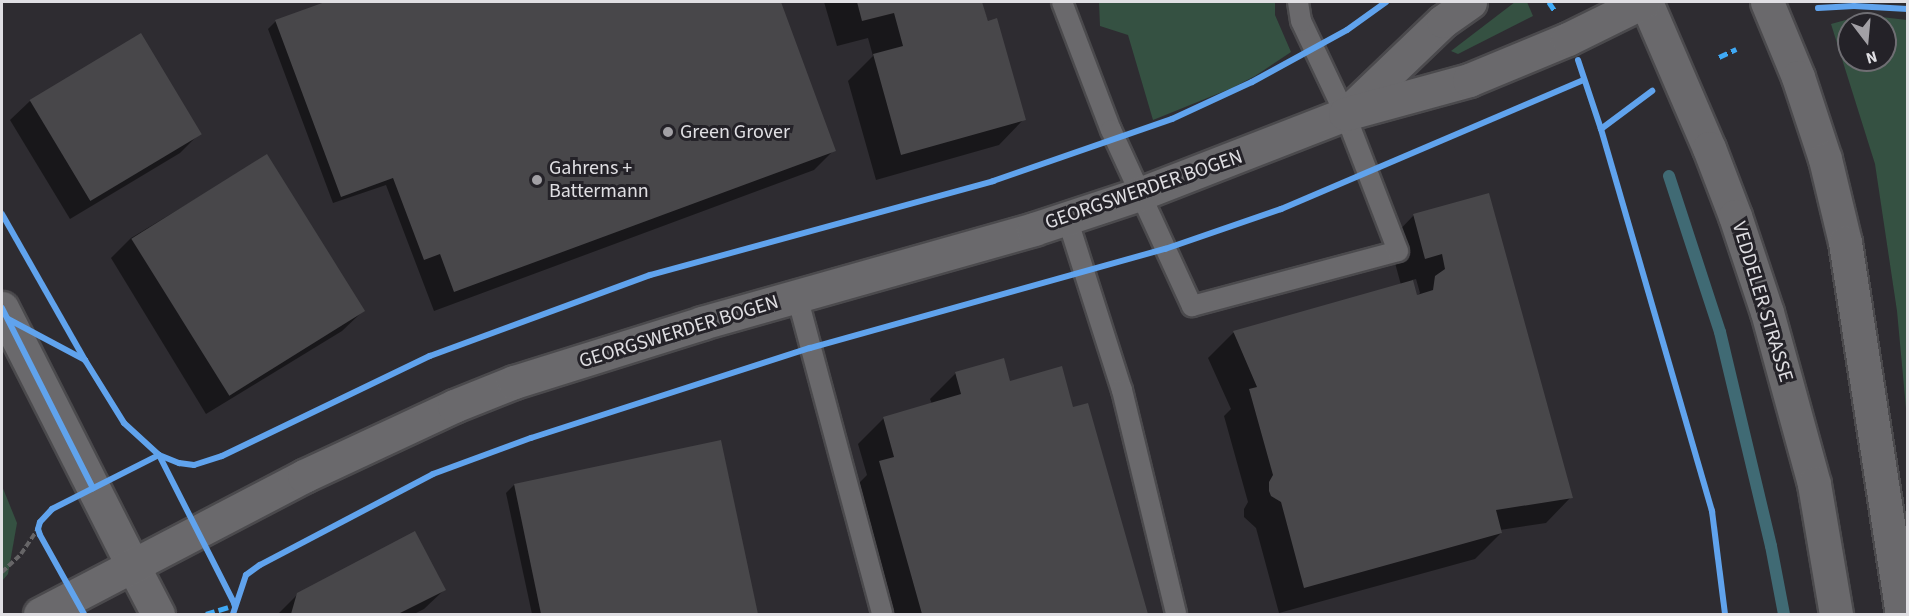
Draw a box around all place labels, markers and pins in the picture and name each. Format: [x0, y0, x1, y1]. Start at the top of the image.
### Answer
place label: Green Grover [680, 120, 790, 144]
marker: Green Grover [661, 125, 675, 139]
place label: Gahrens + Battermann [549, 156, 649, 203]
marker: Gahrens + Battermann [530, 173, 544, 187]

